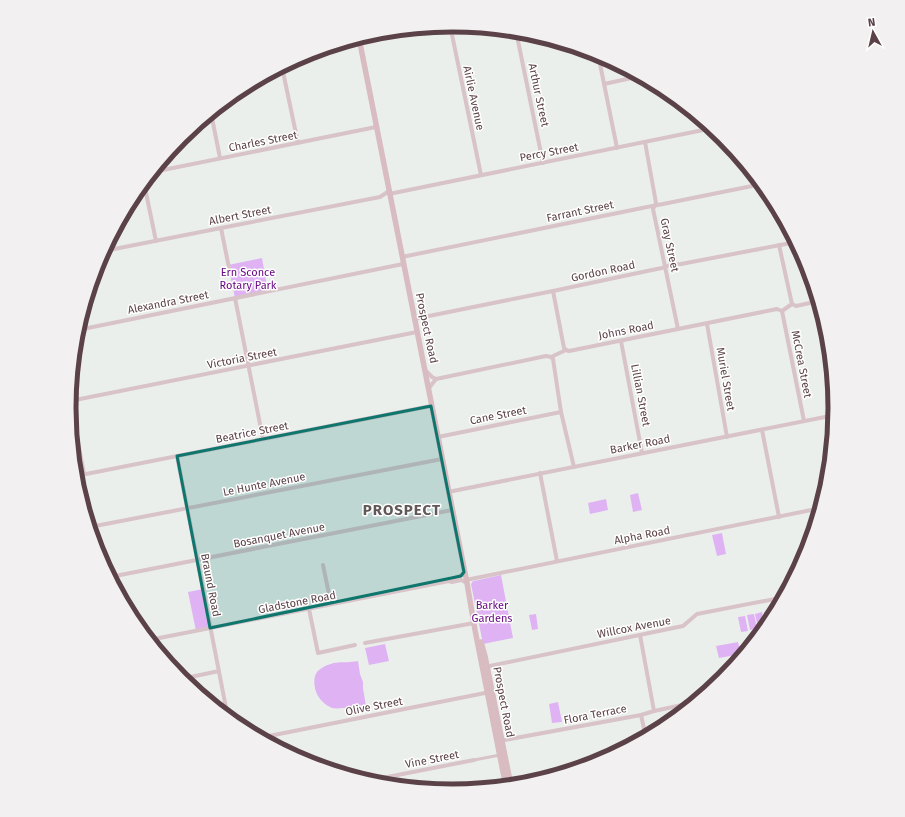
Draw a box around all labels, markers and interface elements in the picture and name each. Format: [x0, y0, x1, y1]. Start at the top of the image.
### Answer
north arrow [853, 12, 893, 52]
text: N [867, 16, 876, 30]
street label: Arthur Street [525, 62, 552, 128]
street label: Airlie Avenue [460, 65, 487, 131]
street label: Charles Street [228, 128, 299, 155]
street label: Percy Street [519, 140, 580, 165]
street label: Farrant Street [545, 198, 615, 225]
street label: Albert Street [208, 203, 272, 228]
street label: Gray Street [657, 217, 682, 273]
street label: Gordon Road [570, 258, 636, 285]
park label: Ern Sconce Rotary Park [219, 266, 277, 292]
street label: Alexandra Street [127, 288, 210, 317]
street label: Prospect Road [413, 292, 440, 365]
street label: Johns Road [597, 319, 655, 342]
street label: McCrea Street [789, 329, 814, 399]
street label: Victoria Street [206, 345, 278, 372]
street label: Muriel Street [714, 346, 737, 412]
street label: Lillian Street [628, 363, 653, 427]
street label: Cane Street [469, 404, 527, 427]
street label: Beatrice Street [215, 419, 290, 446]
street label: Barker Road [609, 432, 671, 457]
street label: Le Hunte Avenue [222, 470, 306, 499]
district label: PROSPECT [363, 501, 441, 519]
street label: Bosanquet Avenue [232, 520, 326, 551]
street label: Alpha Road [613, 524, 671, 547]
street label: Braund Road [198, 552, 223, 618]
street label: Gladstone Road [257, 589, 337, 616]
park label: Barker Gardens [472, 599, 513, 625]
street label: Willcox Avenue [596, 614, 672, 641]
street label: Prospect Road [490, 666, 517, 739]
street label: Olive Street [344, 695, 404, 718]
street label: Flora Terrace [563, 702, 628, 727]
street label: Vine Street [404, 748, 460, 771]

